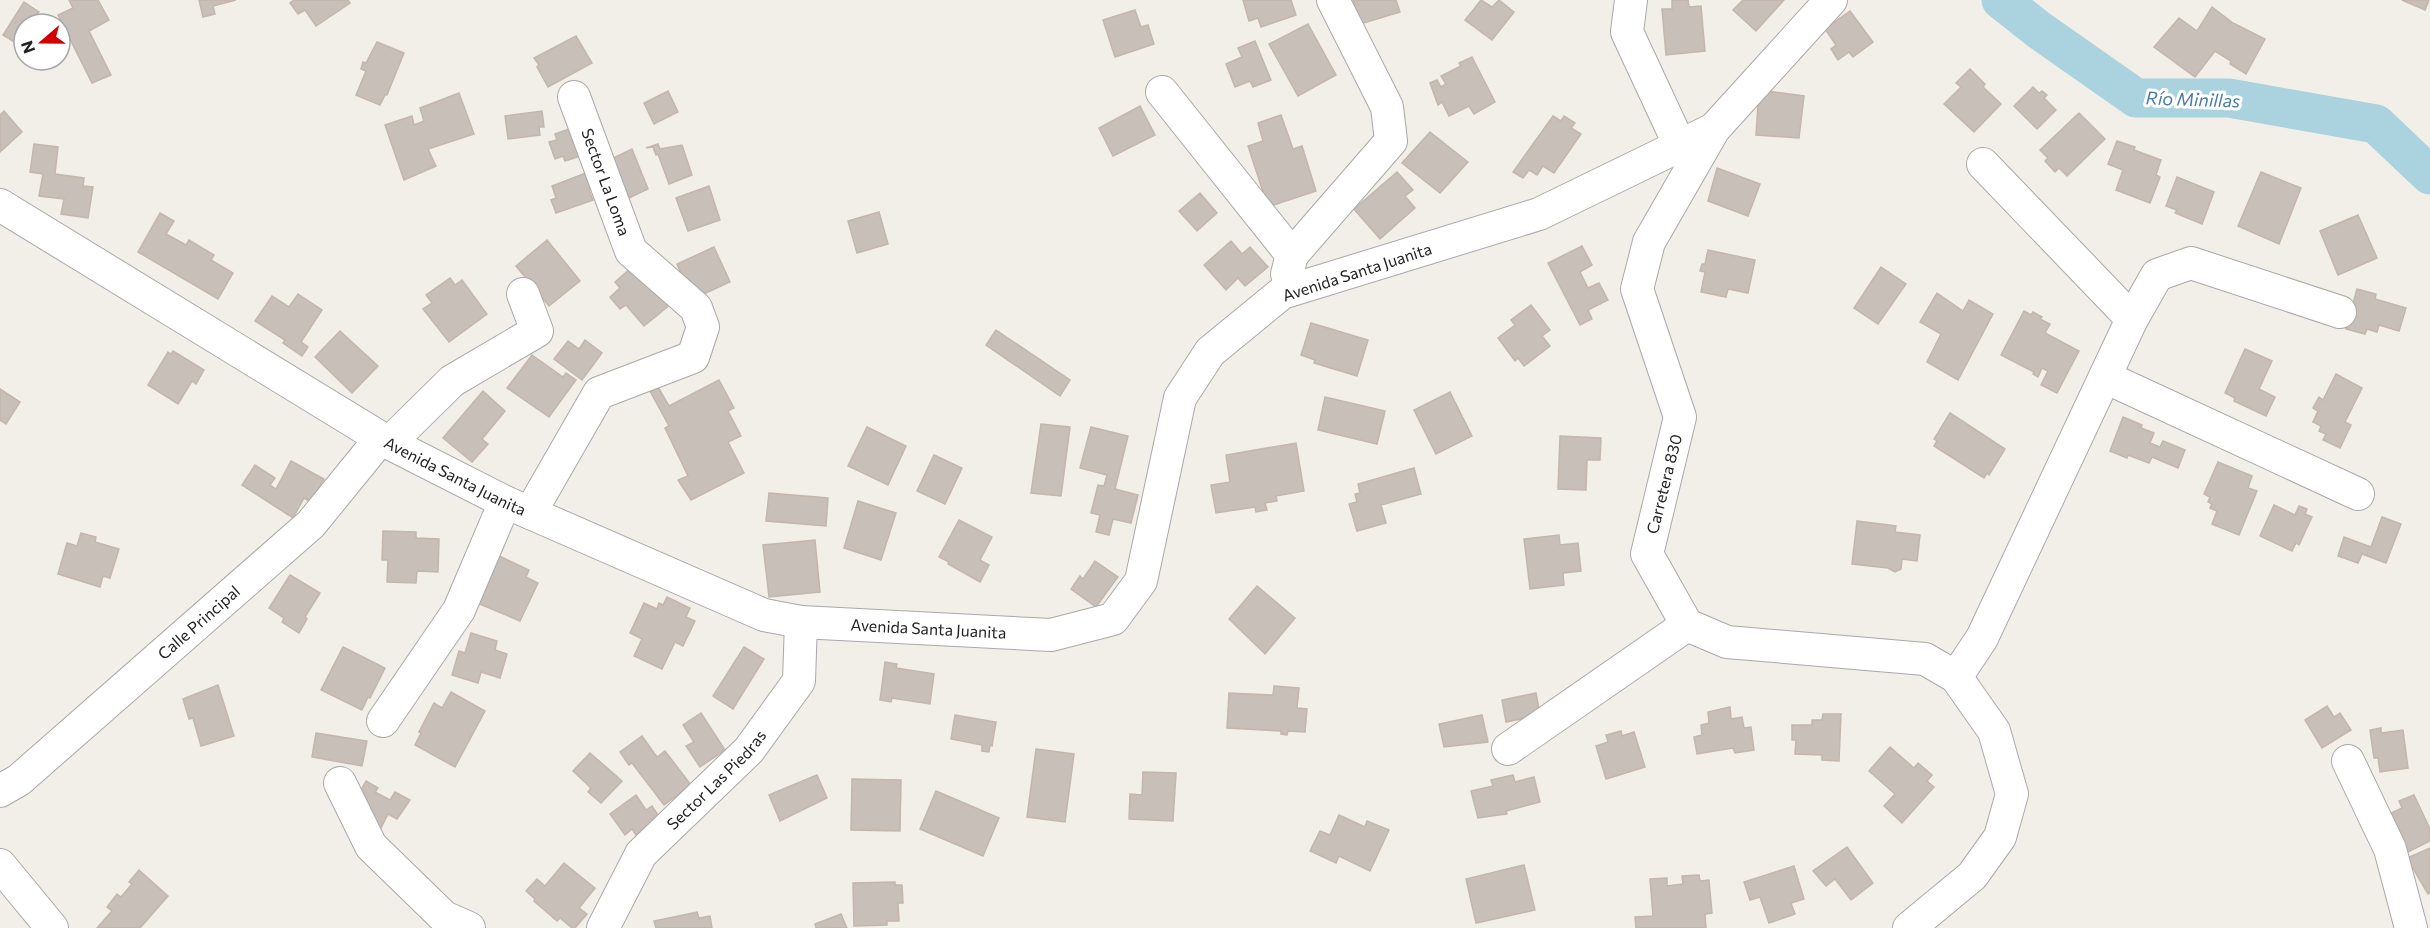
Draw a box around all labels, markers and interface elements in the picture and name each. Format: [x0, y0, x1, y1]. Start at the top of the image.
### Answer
north arrow [12, 12, 72, 72]
text: N [16, 38, 38, 56]
water label: Río Minillas [2145, 86, 2241, 112]
street label: Sector La Loma [578, 126, 635, 238]
street label: Avenida Santa Juanita [1280, 238, 1434, 305]
street label: Avenida Santa Juanita [381, 432, 529, 519]
street label: Carretera 830 [1642, 432, 1685, 536]
street label: Calle Principal [154, 581, 243, 663]
street label: Avenida Santa Juanita [850, 615, 1007, 642]
street label: Sector Las Piedras [662, 726, 769, 833]

